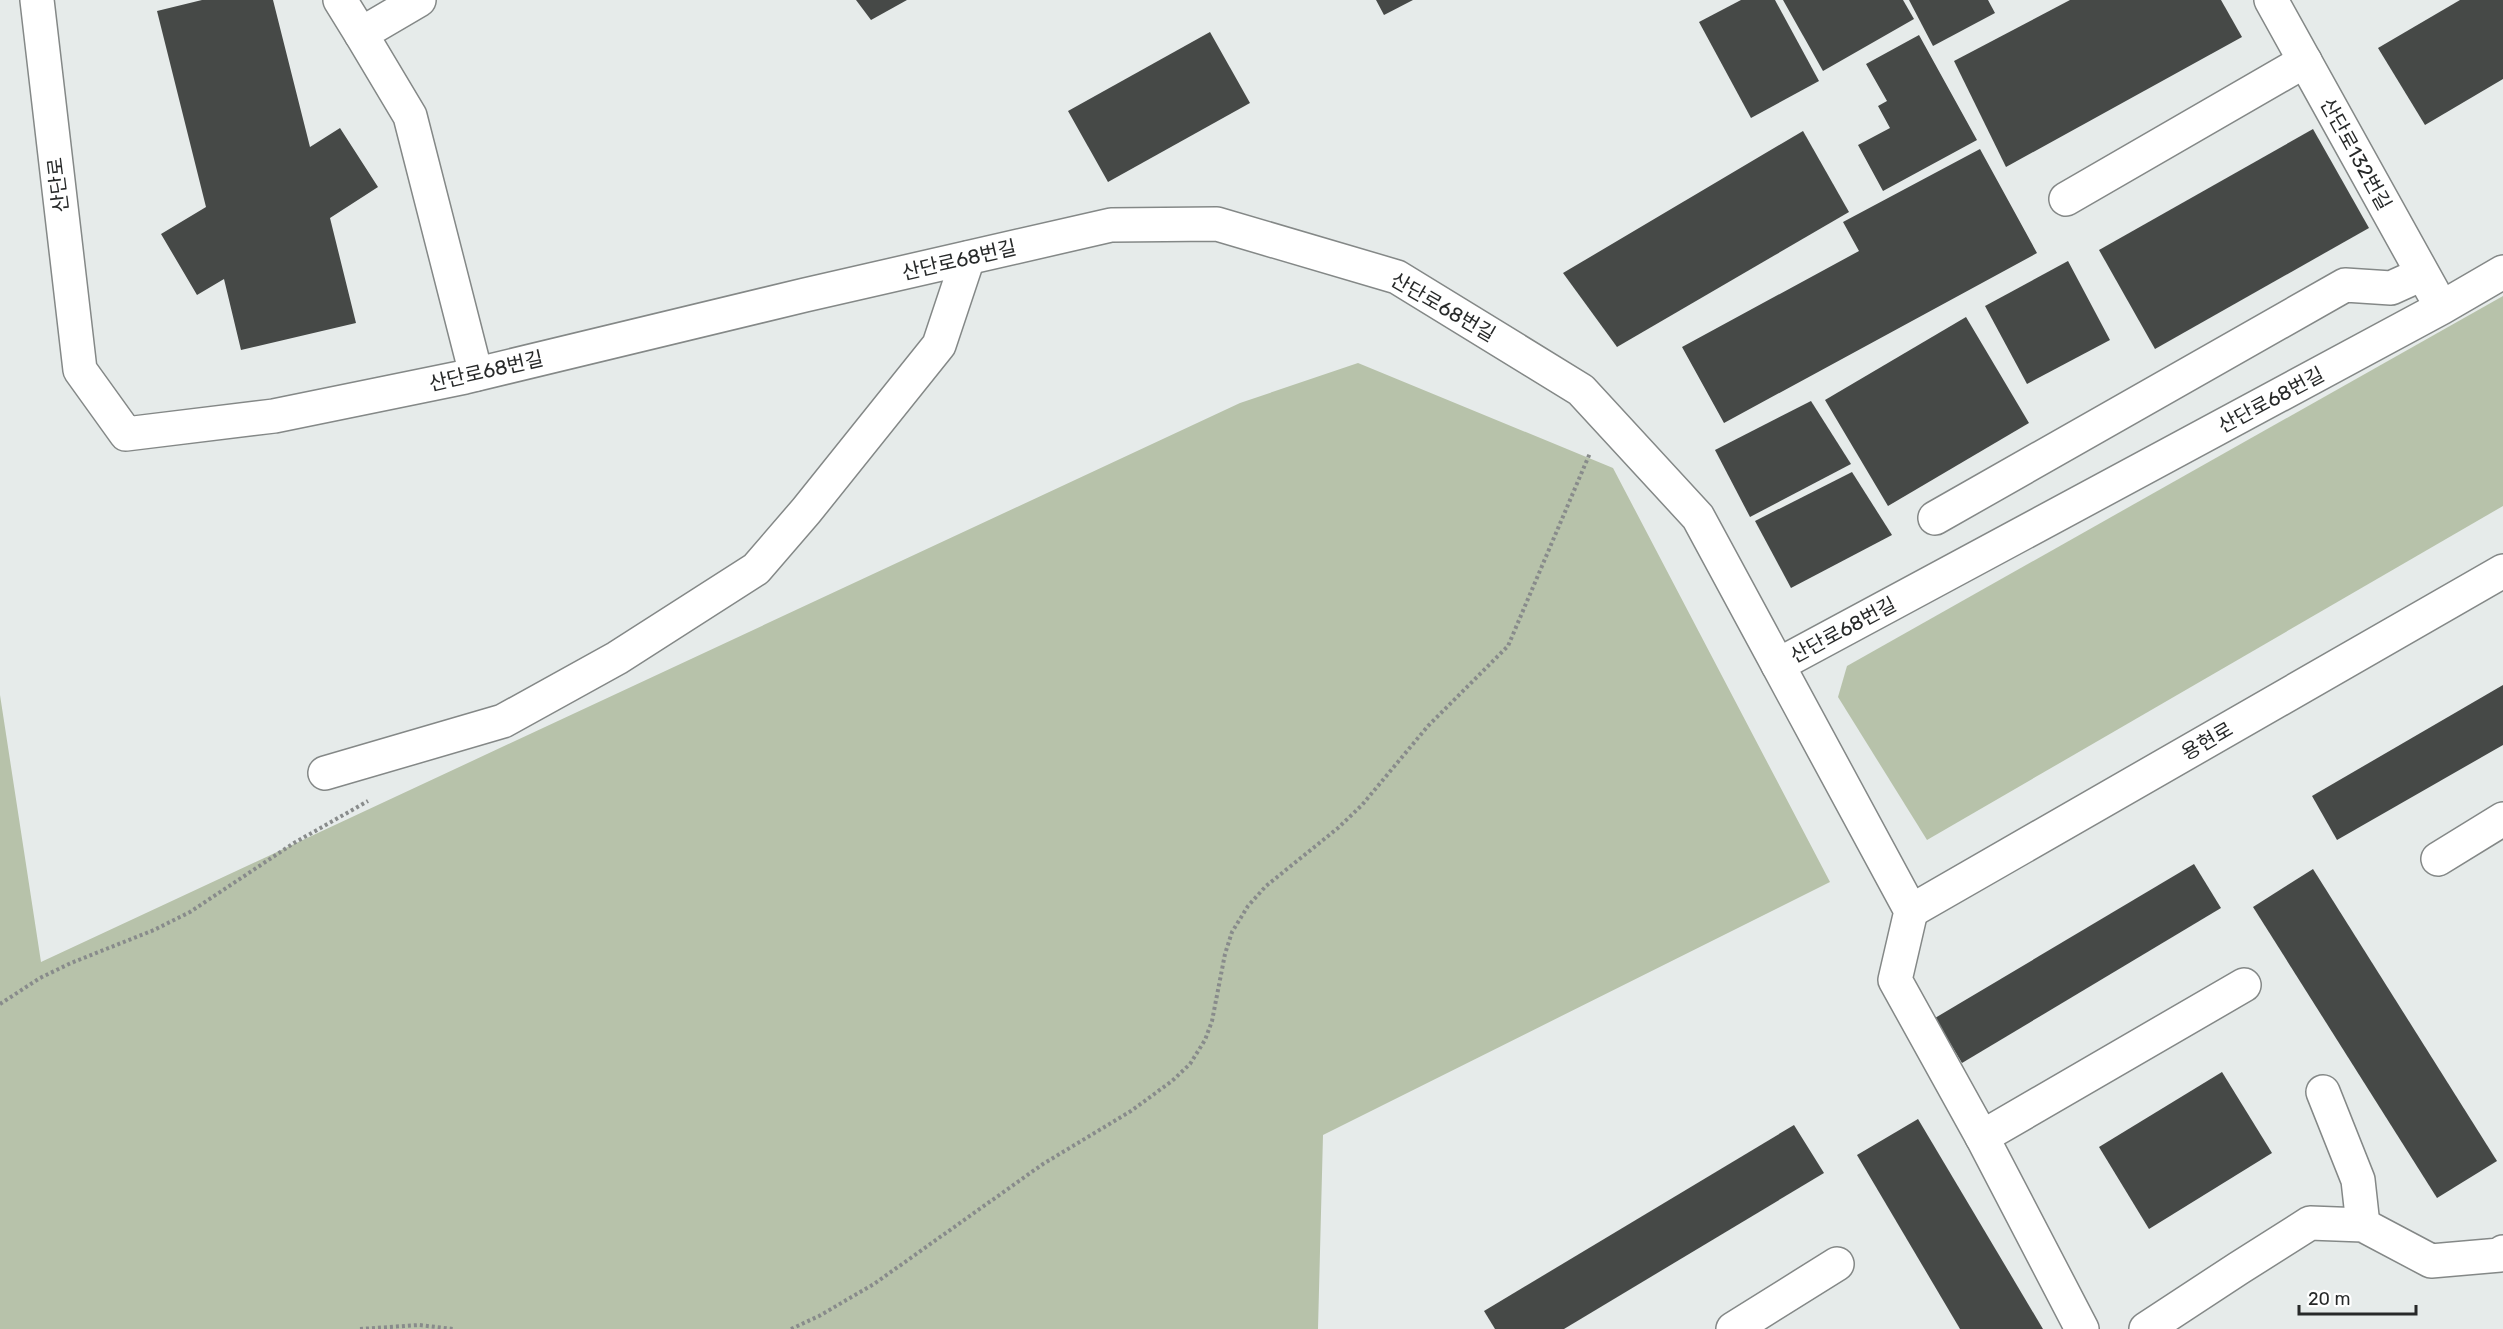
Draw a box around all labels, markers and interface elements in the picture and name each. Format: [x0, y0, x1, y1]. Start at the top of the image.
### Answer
street label: 산단로132번길 [2315, 94, 2397, 214]
street label: 산단로 [43, 156, 73, 214]
street label: 산단로68번길 [899, 235, 1019, 285]
street label: 산단로68번길 [1386, 267, 1500, 347]
street label: 산단로68번길 [426, 346, 546, 396]
street label: 산단로68번길 [2214, 362, 2328, 438]
street label: 산단로68번길 [1786, 592, 1900, 668]
street label: 용현로 [2177, 717, 2237, 765]
scale bar [2299, 1278, 2416, 1316]
text: 20 m [2308, 1288, 2350, 1310]

